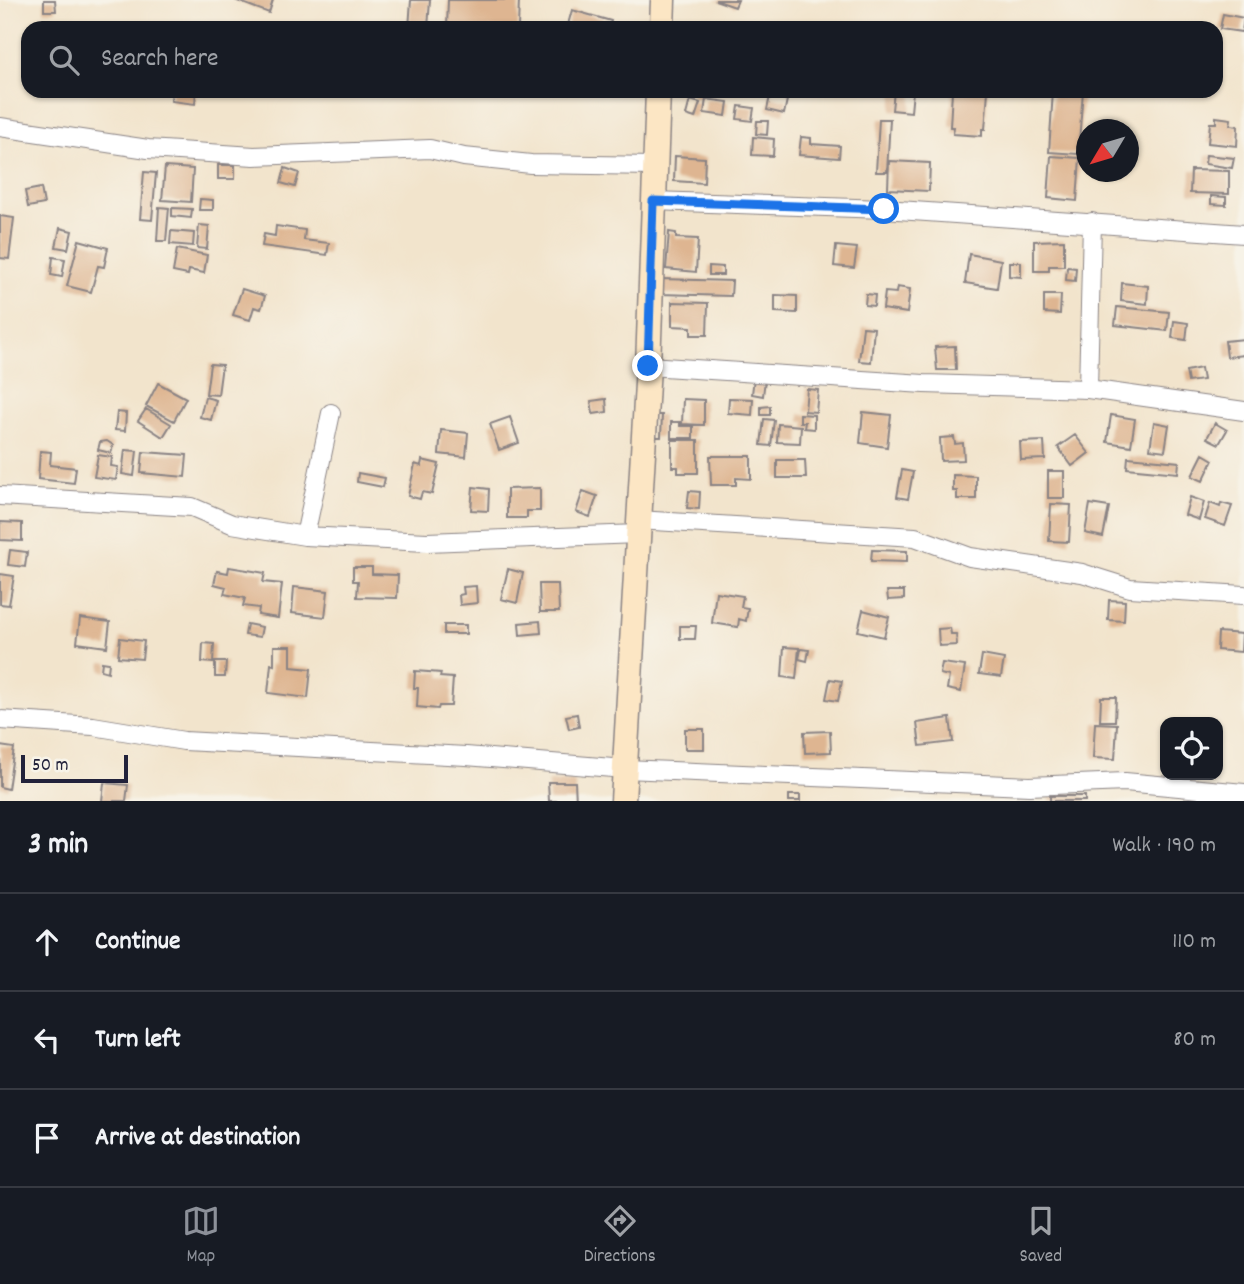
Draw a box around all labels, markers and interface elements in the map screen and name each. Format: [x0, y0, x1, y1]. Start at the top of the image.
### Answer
search box [21, 21, 1223, 98]
icon: search [45, 41, 83, 79]
text: Search here [101, 41, 219, 78]
north arrow [1076, 119, 1139, 182]
route start [868, 193, 899, 224]
route end [632, 350, 663, 381]
map controls [1160, 717, 1223, 780]
button: locate [1160, 717, 1223, 780]
scale bar [21, 752, 128, 784]
text: 50 m [32, 753, 69, 780]
text: 3 min [28, 825, 88, 868]
text: Walk · 190 m [1112, 830, 1216, 863]
icon: ahead [28, 923, 66, 961]
text: Continue [95, 924, 180, 961]
text: 110 m [1172, 926, 1216, 959]
icon: left [28, 1021, 66, 1059]
text: Turn left [95, 1022, 181, 1059]
text: 80 m [1173, 1024, 1216, 1057]
icon: arrive [28, 1119, 66, 1157]
text: Arrive at destination [95, 1120, 300, 1157]
tab: Map [182, 1202, 220, 1271]
tab: Directions [584, 1202, 656, 1271]
tab: Saved [1020, 1202, 1062, 1271]

